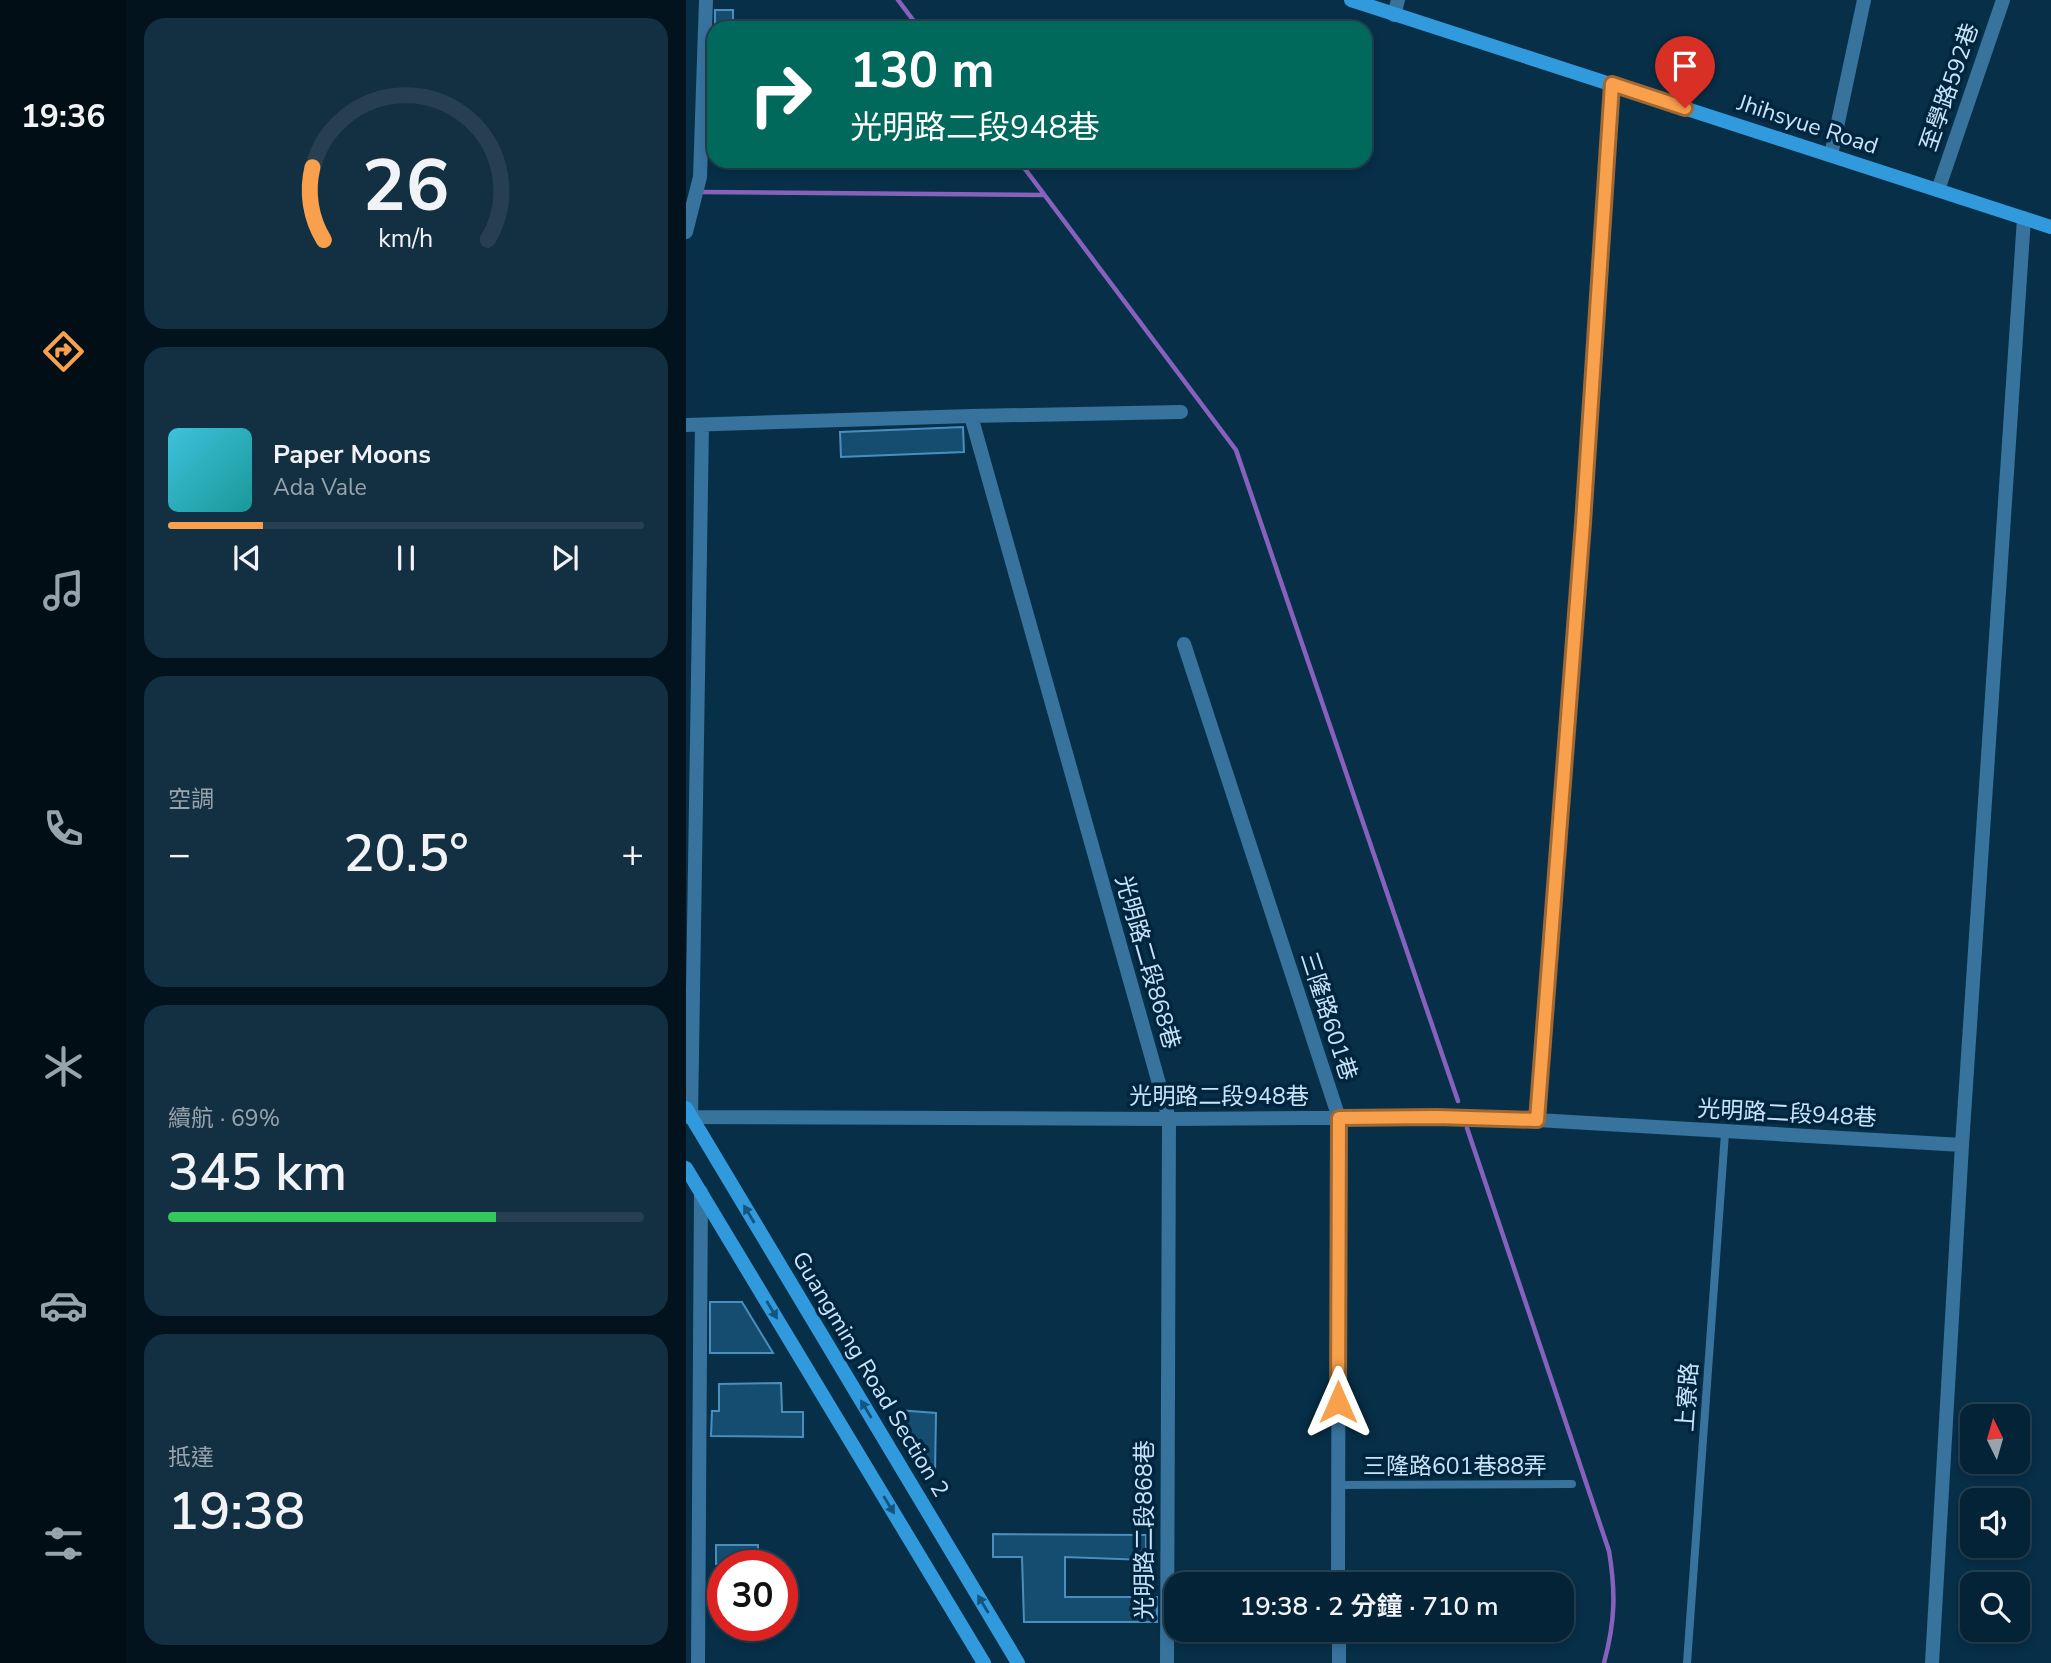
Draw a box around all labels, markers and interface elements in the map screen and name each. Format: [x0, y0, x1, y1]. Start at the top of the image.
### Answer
street label: 至學路592巷 [1913, 19, 1986, 155]
pin [1655, 36, 1715, 108]
text: 130 m [850, 37, 994, 104]
icon: arrive [1666, 47, 1704, 85]
icon: right [735, 49, 826, 140]
street label: Jhihsyue Road [1733, 87, 1882, 162]
text: 19:36 [21, 95, 105, 138]
text: 光明路二段948巷 [850, 106, 1100, 149]
text: 26 [362, 136, 450, 236]
text: km/h [378, 221, 434, 255]
icon: directions [39, 327, 88, 376]
text: Paper Moons [273, 437, 431, 472]
text: Ada Vale [273, 472, 367, 503]
icon: previous [228, 539, 266, 577]
icon: pause [387, 539, 425, 577]
icon: next [546, 539, 584, 577]
icon: music [39, 566, 88, 615]
text: 空調 [168, 784, 214, 815]
icon: phone [39, 804, 88, 853]
text: 20.5° [343, 818, 469, 889]
text: − [168, 829, 191, 880]
text: + [621, 829, 644, 880]
street label: 光明路二段868巷 [1108, 872, 1187, 1053]
street label: 三隆路601巷 [1293, 948, 1364, 1084]
icon: climate [39, 1042, 88, 1091]
street label: 光明路二段948巷 [1129, 1081, 1309, 1112]
street label: 光明路二段948巷 [1697, 1093, 1877, 1134]
text: 續航 · 69% [168, 1103, 280, 1134]
text: 345 km [168, 1137, 347, 1208]
one-way arrow [743, 1204, 755, 1223]
street label: Guangming Road Section 2 [785, 1246, 956, 1503]
icon: car [39, 1281, 88, 1330]
one-way arrow [765, 1301, 778, 1320]
street label: 上寮路 [1670, 1362, 1705, 1433]
position arrow [1301, 1365, 1375, 1439]
one-way arrow [860, 1400, 872, 1419]
north arrow [1960, 1404, 2030, 1474]
map controls [1960, 1404, 2030, 1642]
street label: 光明路二段868巷 [1129, 1440, 1160, 1620]
text: 抵達 [168, 1442, 214, 1473]
street label: 三隆路601巷88弄 [1363, 1451, 1547, 1482]
text: 19:38 [168, 1476, 305, 1547]
button: sound [1960, 1488, 2030, 1558]
one-way arrow [883, 1496, 895, 1515]
icon: filters [39, 1519, 88, 1568]
speed limit sign: 30 [707, 1550, 798, 1641]
button: search [1960, 1572, 2030, 1642]
text: 19:38 · 2 分鐘 · 710 m [1240, 1589, 1498, 1624]
one-way arrow [976, 1595, 989, 1614]

